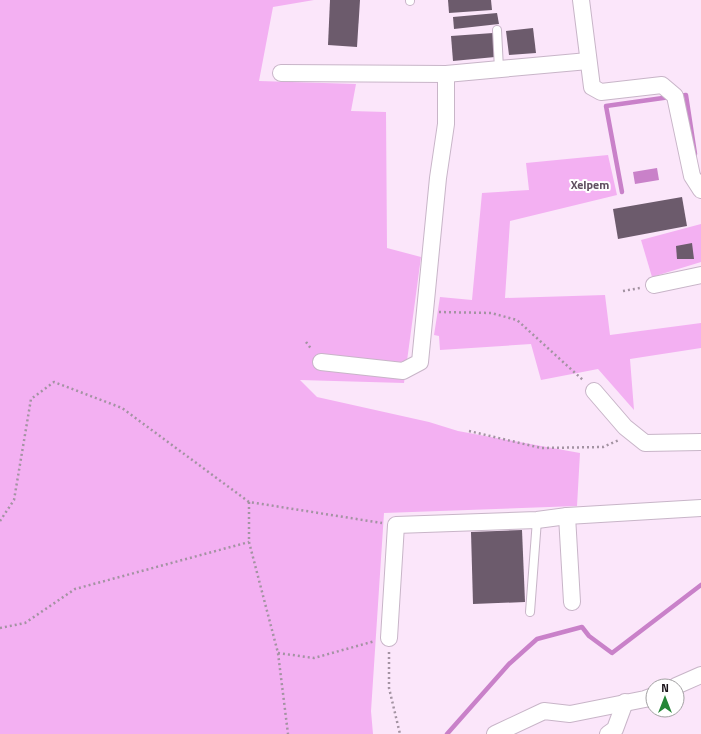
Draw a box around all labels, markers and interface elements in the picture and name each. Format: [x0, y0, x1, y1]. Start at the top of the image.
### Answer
district label: Xelpem [571, 175, 609, 194]
north arrow [645, 678, 685, 718]
text: N [661, 680, 669, 696]

